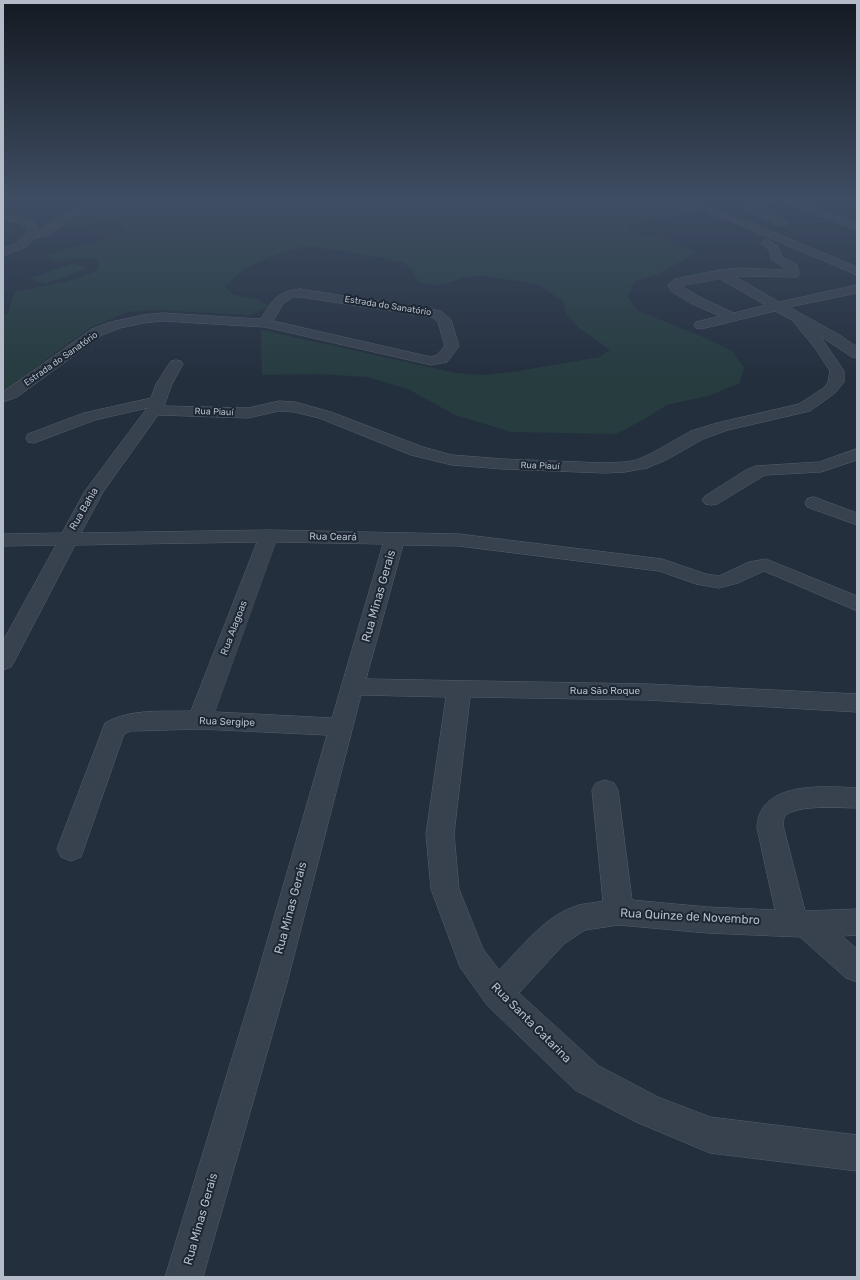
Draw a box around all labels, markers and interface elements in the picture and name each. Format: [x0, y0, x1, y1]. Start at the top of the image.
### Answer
street label: Estrada do Sanatório [344, 294, 432, 318]
street label: Estrada do Sanatório [22, 329, 100, 389]
street label: Rua Piauí [194, 406, 234, 418]
street label: Rua Piauí [520, 460, 560, 472]
street label: Rua Bahia [67, 486, 101, 532]
street label: Rua Ceará [309, 531, 357, 543]
street label: Rua Minas Gerais [359, 548, 399, 644]
street label: Rua Alagoas [218, 599, 250, 657]
street label: Rua São Roque [570, 685, 640, 697]
street label: Rua Sergipe [199, 715, 255, 729]
street label: Rua Minas Gerais [272, 860, 310, 956]
street label: Rua Quinze de Novembro [620, 906, 760, 928]
street label: Rua Santa Catarina [488, 980, 574, 1066]
street label: Rua Minas Gerais [181, 1171, 221, 1267]

